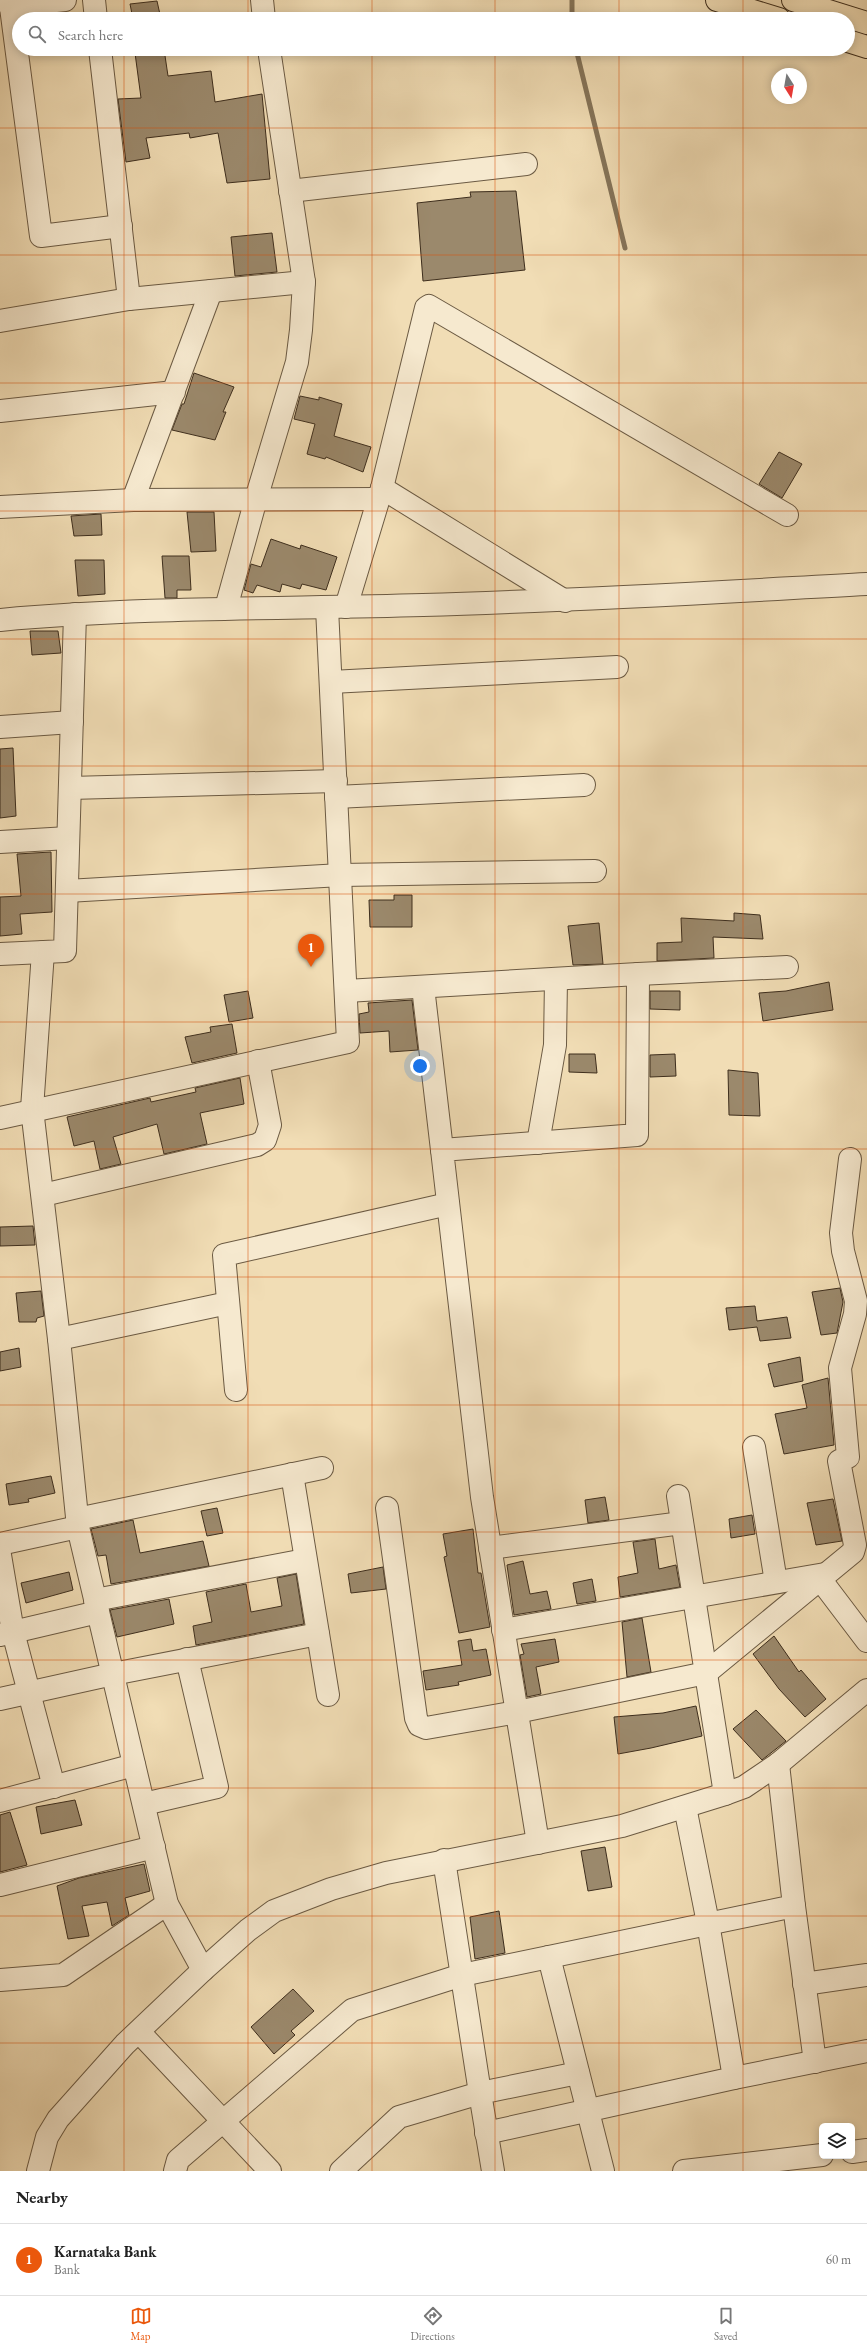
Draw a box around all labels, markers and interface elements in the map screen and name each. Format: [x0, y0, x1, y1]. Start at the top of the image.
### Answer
search box [12, 12, 855, 56]
icon: search [26, 23, 48, 45]
text: Search here [58, 25, 123, 44]
north arrow [771, 68, 807, 104]
pin: 1 [298, 934, 324, 967]
your location [410, 1056, 430, 1076]
map controls [819, 2123, 855, 2159]
button: layers [819, 2123, 855, 2159]
text: Nearby [16, 2186, 68, 2208]
text: Karnataka Bank [54, 2242, 156, 2261]
text: 1 [26, 2251, 32, 2268]
text: 60 m [826, 2251, 851, 2268]
text: Bank [54, 2261, 80, 2278]
tab: Map [130, 2305, 152, 2343]
tab: Directions [411, 2305, 455, 2343]
tab: Saved [714, 2305, 737, 2343]

